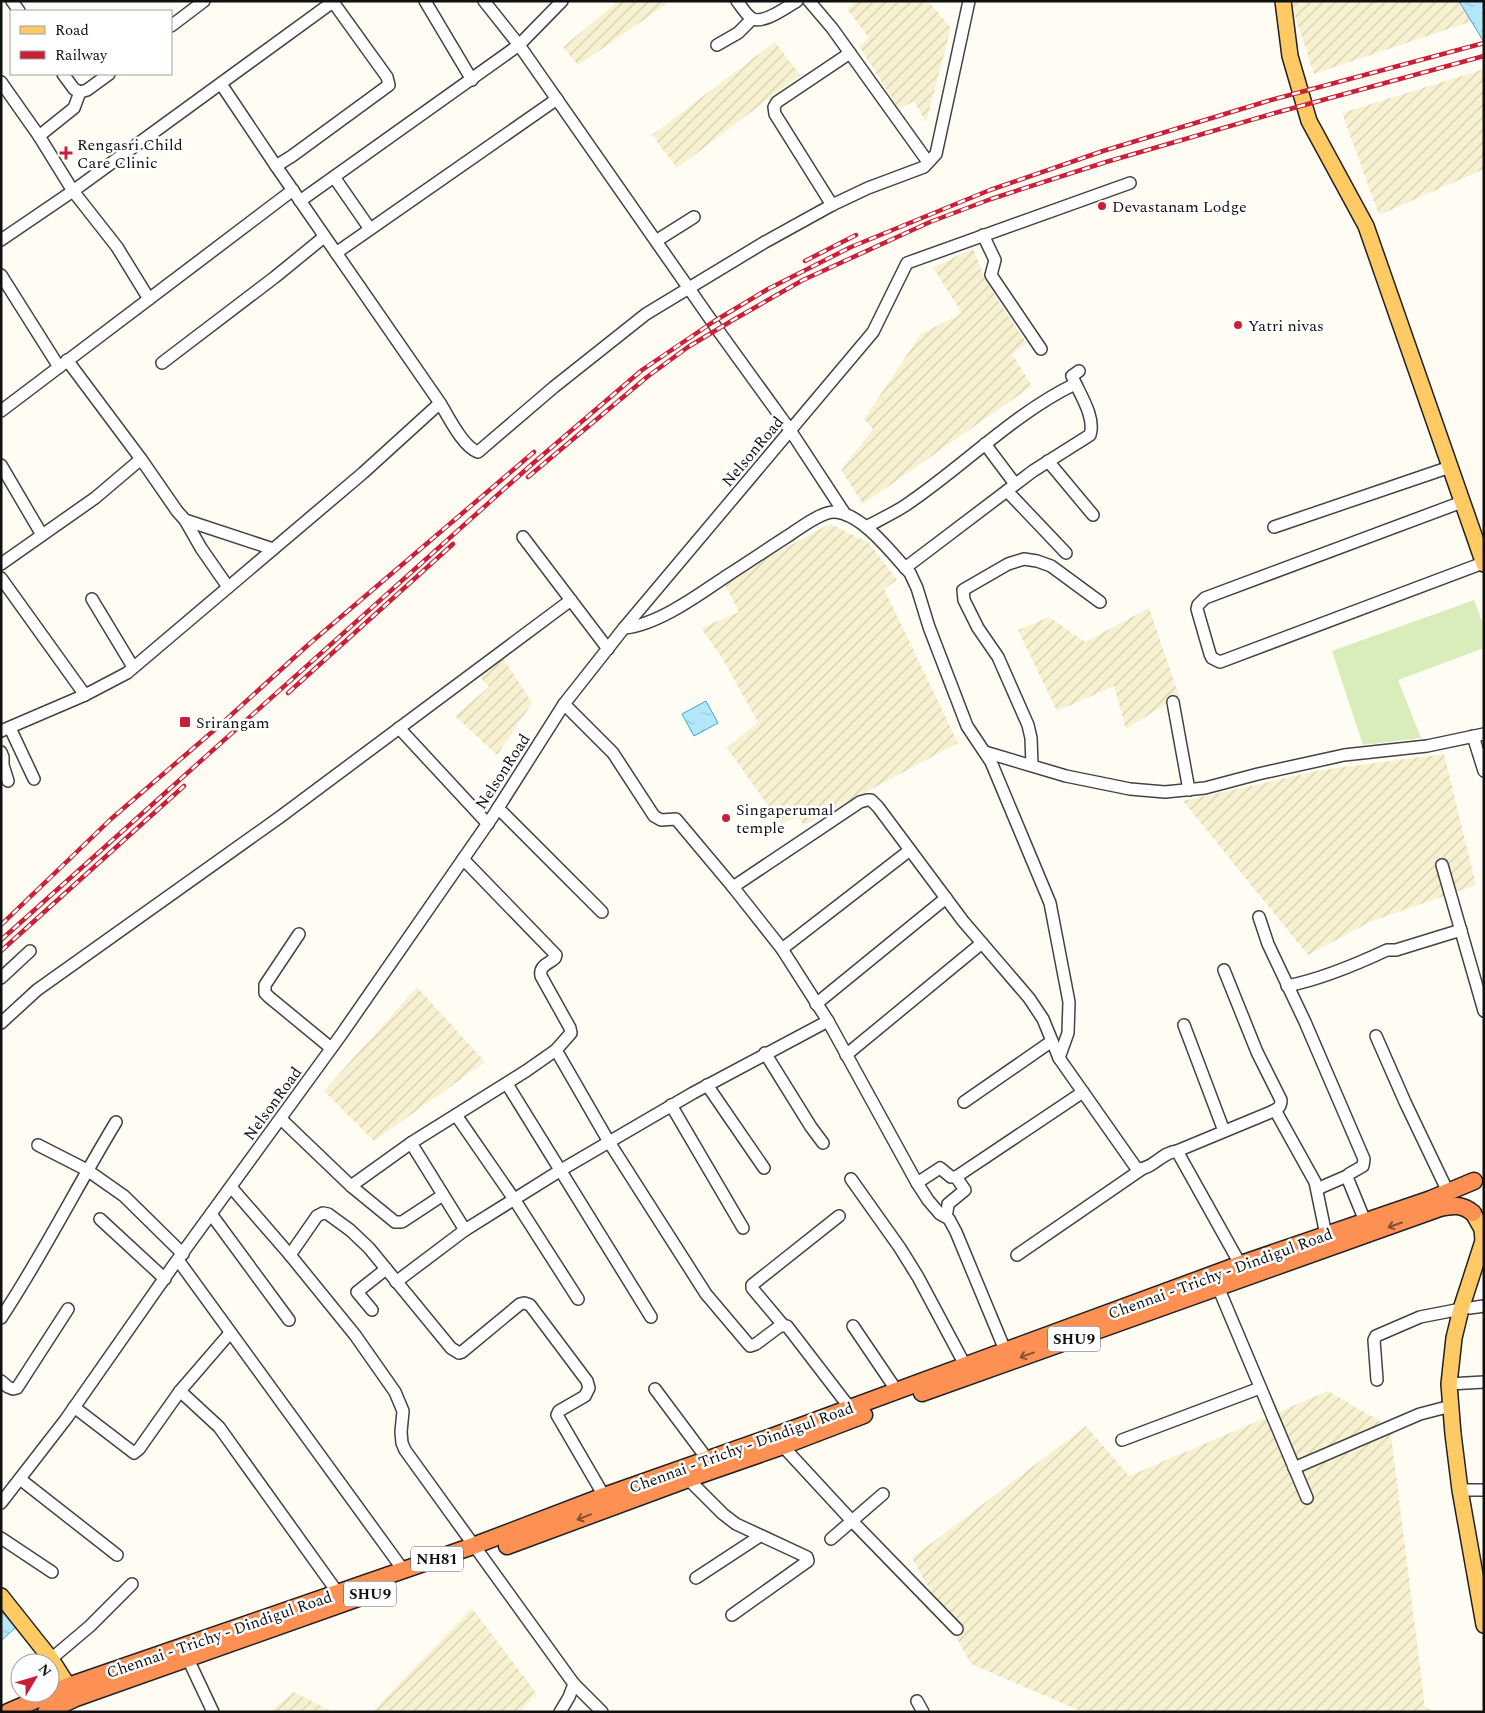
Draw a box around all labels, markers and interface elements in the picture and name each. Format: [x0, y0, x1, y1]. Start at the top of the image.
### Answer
legend [10, 10, 172, 75]
text: Road [55, 19, 89, 42]
text: Railway [55, 44, 108, 67]
place label: Rengasri Child Care Clinic [77, 133, 183, 175]
marker: Rengasri Child Care Clinic [59, 146, 73, 160]
place label: Devastanam Lodge [1112, 195, 1247, 219]
marker: Devastanam Lodge [1096, 200, 1108, 212]
place label: Yatri nivas [1248, 314, 1324, 338]
marker: Yatri nivas [1232, 319, 1244, 331]
street label: NelsonRoad [716, 411, 790, 492]
place label: Srirangam [196, 711, 270, 735]
marker: Srirangam [178, 715, 192, 729]
street label: NelsonRoad [469, 729, 536, 814]
place label: Singaperumal temple [736, 798, 834, 840]
marker: Singaperumal temple [720, 812, 732, 824]
street label: NelsonRoad [238, 1062, 308, 1145]
one-way arrow [1387, 1221, 1403, 1231]
street label: Chennai - Trichy - Dindigul Road [1105, 1222, 1336, 1326]
road number: SHU9 [1048, 1326, 1100, 1352]
one-way arrow [1019, 1351, 1035, 1361]
street label: Chennai - Trichy - Dindigul Road [626, 1396, 857, 1500]
one-way arrow [577, 1513, 592, 1522]
road number: NH81 [411, 1546, 463, 1572]
road number: SHU9 [344, 1582, 396, 1606]
street label: Chennai - Trichy - Dindigul Road [103, 1585, 335, 1685]
north arrow [10, 1653, 60, 1703]
text: N [33, 1659, 57, 1681]

